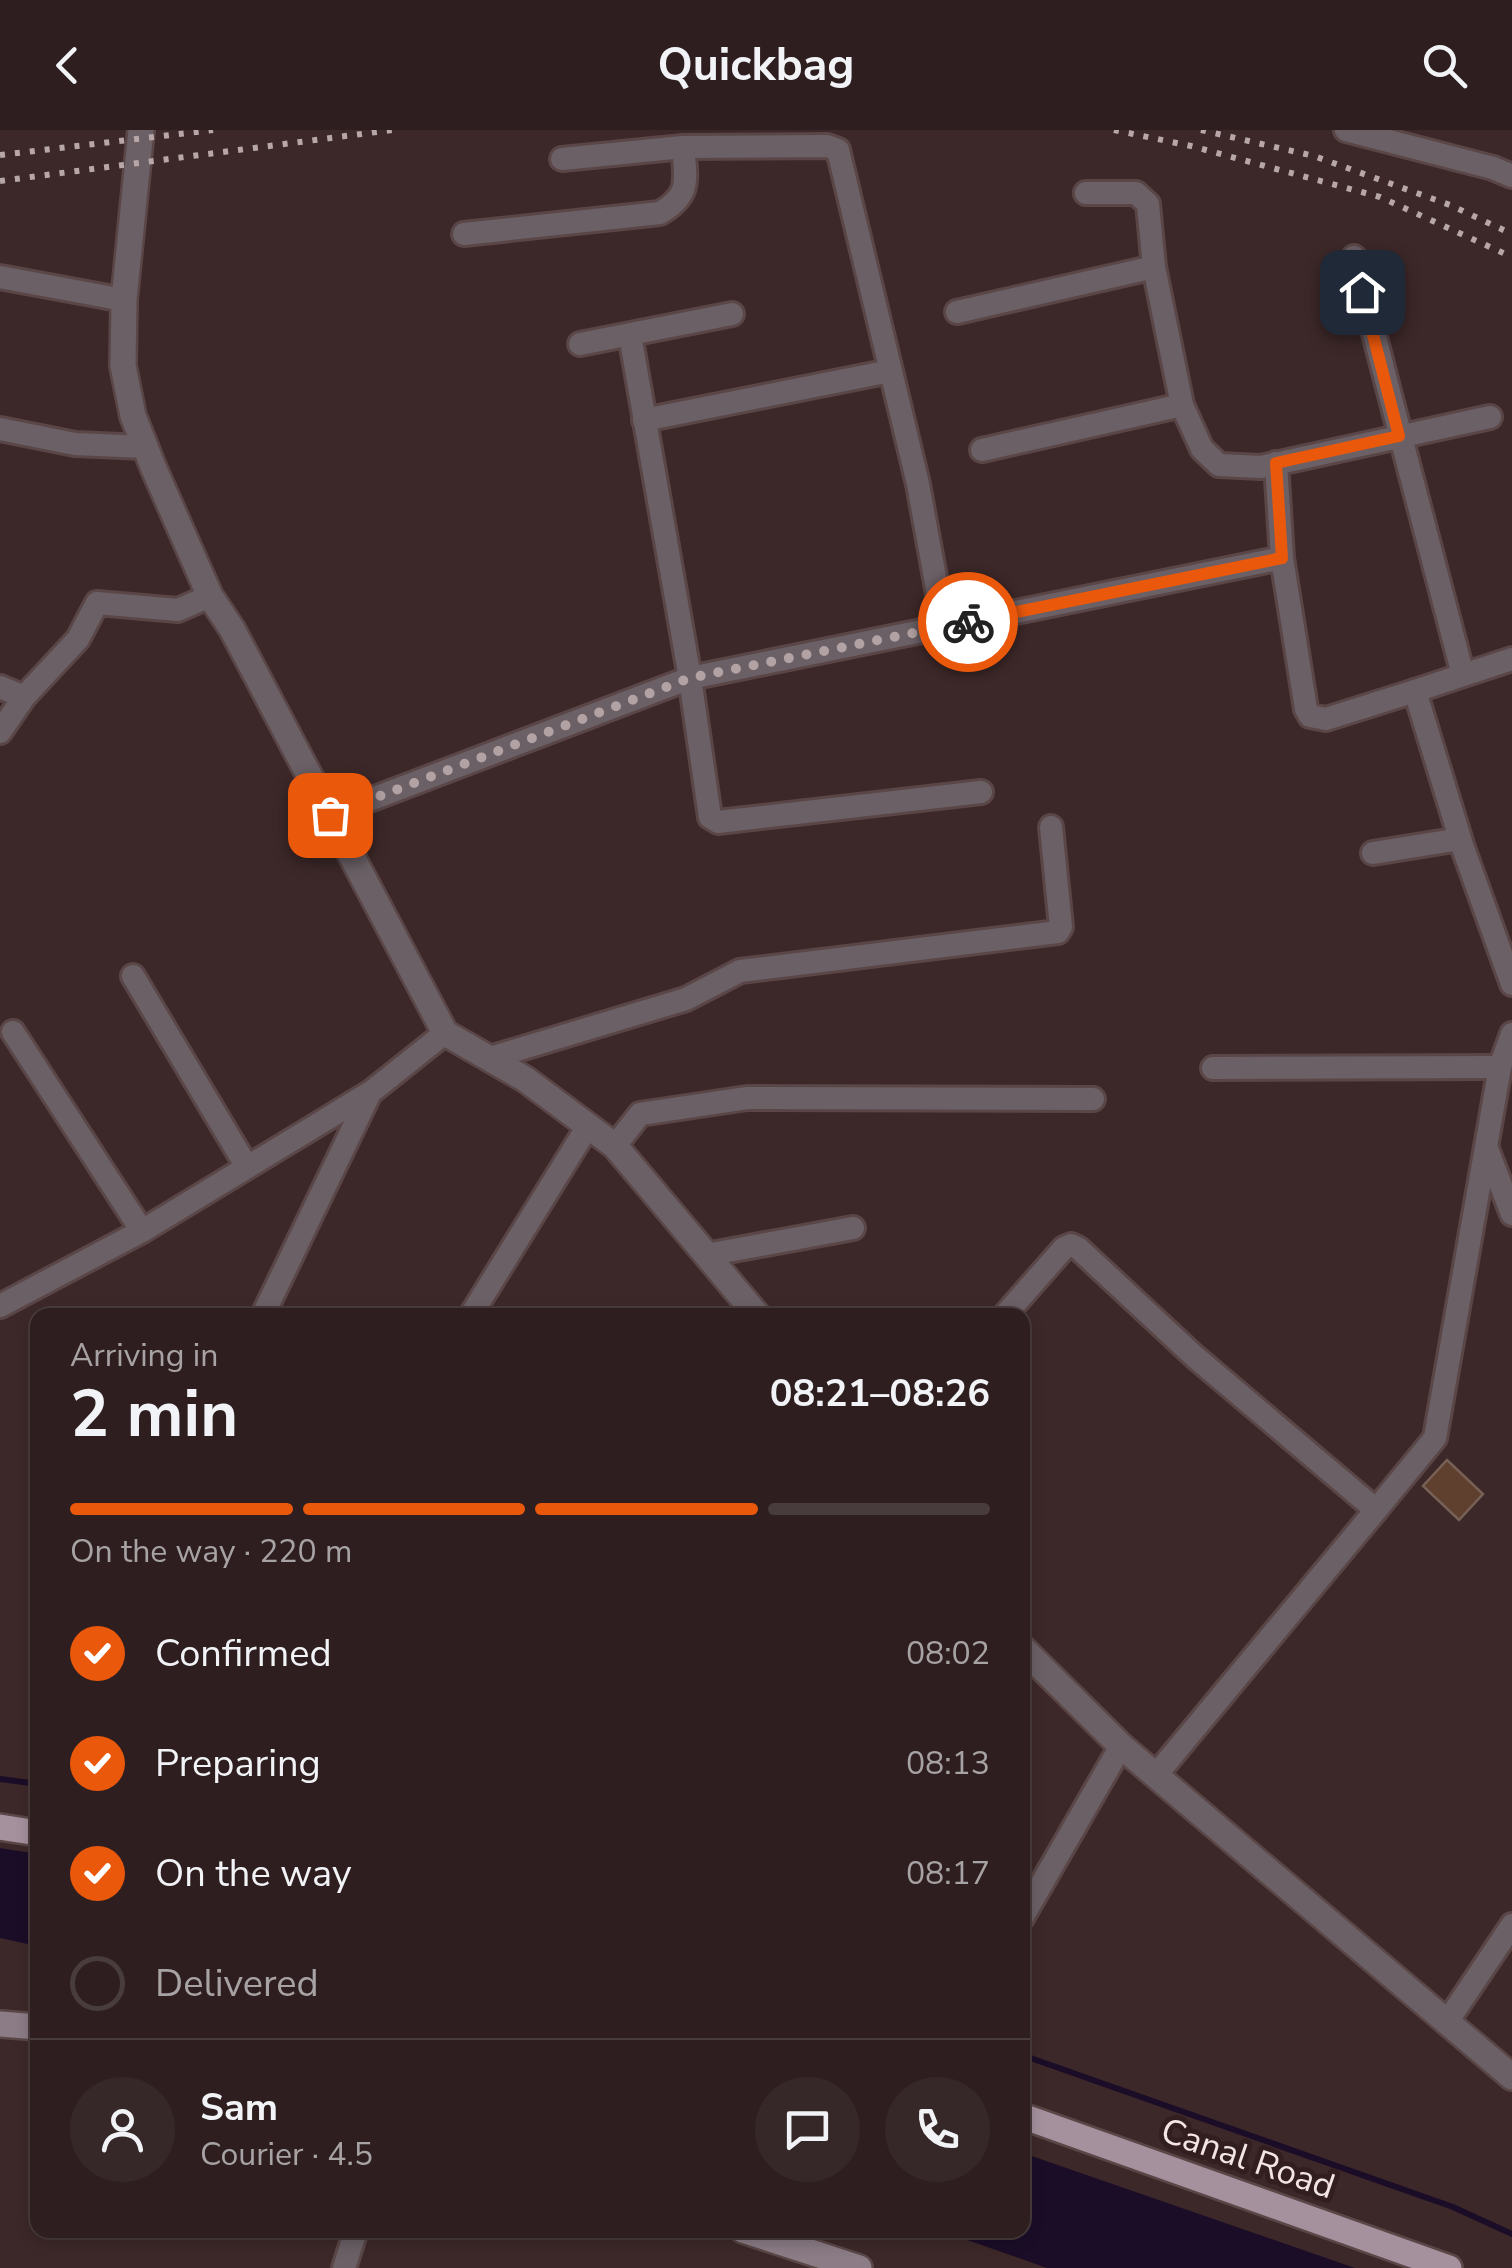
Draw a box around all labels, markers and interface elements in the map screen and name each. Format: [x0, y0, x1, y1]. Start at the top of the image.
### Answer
text: Quickbag [657, 35, 855, 96]
icon: back [40, 38, 95, 93]
icon: search [1417, 38, 1472, 93]
pin [1320, 250, 1405, 335]
icon: home [1335, 265, 1390, 320]
courier [918, 572, 1018, 672]
icon: bike [941, 595, 996, 650]
pin [288, 773, 373, 858]
icon: bag [303, 788, 358, 843]
text: Arriving in [70, 1334, 218, 1377]
text: 08:21–08:26 [770, 1368, 990, 1419]
text: 2 min [70, 1370, 238, 1459]
text: On the way · 220 m [70, 1530, 352, 1573]
icon: check [70, 1626, 125, 1681]
text: Confirmed [155, 1628, 332, 1679]
text: 08:02 [906, 1632, 990, 1675]
icon: check [70, 1736, 125, 1791]
text: Preparing [155, 1738, 321, 1789]
text: 08:13 [906, 1742, 990, 1785]
icon: check [70, 1846, 125, 1901]
text: On the way [155, 1848, 351, 1899]
text: 08:17 [906, 1852, 990, 1895]
text: Delivered [155, 1958, 319, 2009]
button: person [70, 2077, 175, 2182]
button: chat [755, 2077, 860, 2182]
button: phone [885, 2077, 990, 2182]
text: Sam [200, 2082, 278, 2133]
street label: Canal Road [1155, 2107, 1341, 2210]
text: Courier · 4.5 [200, 2133, 373, 2176]

